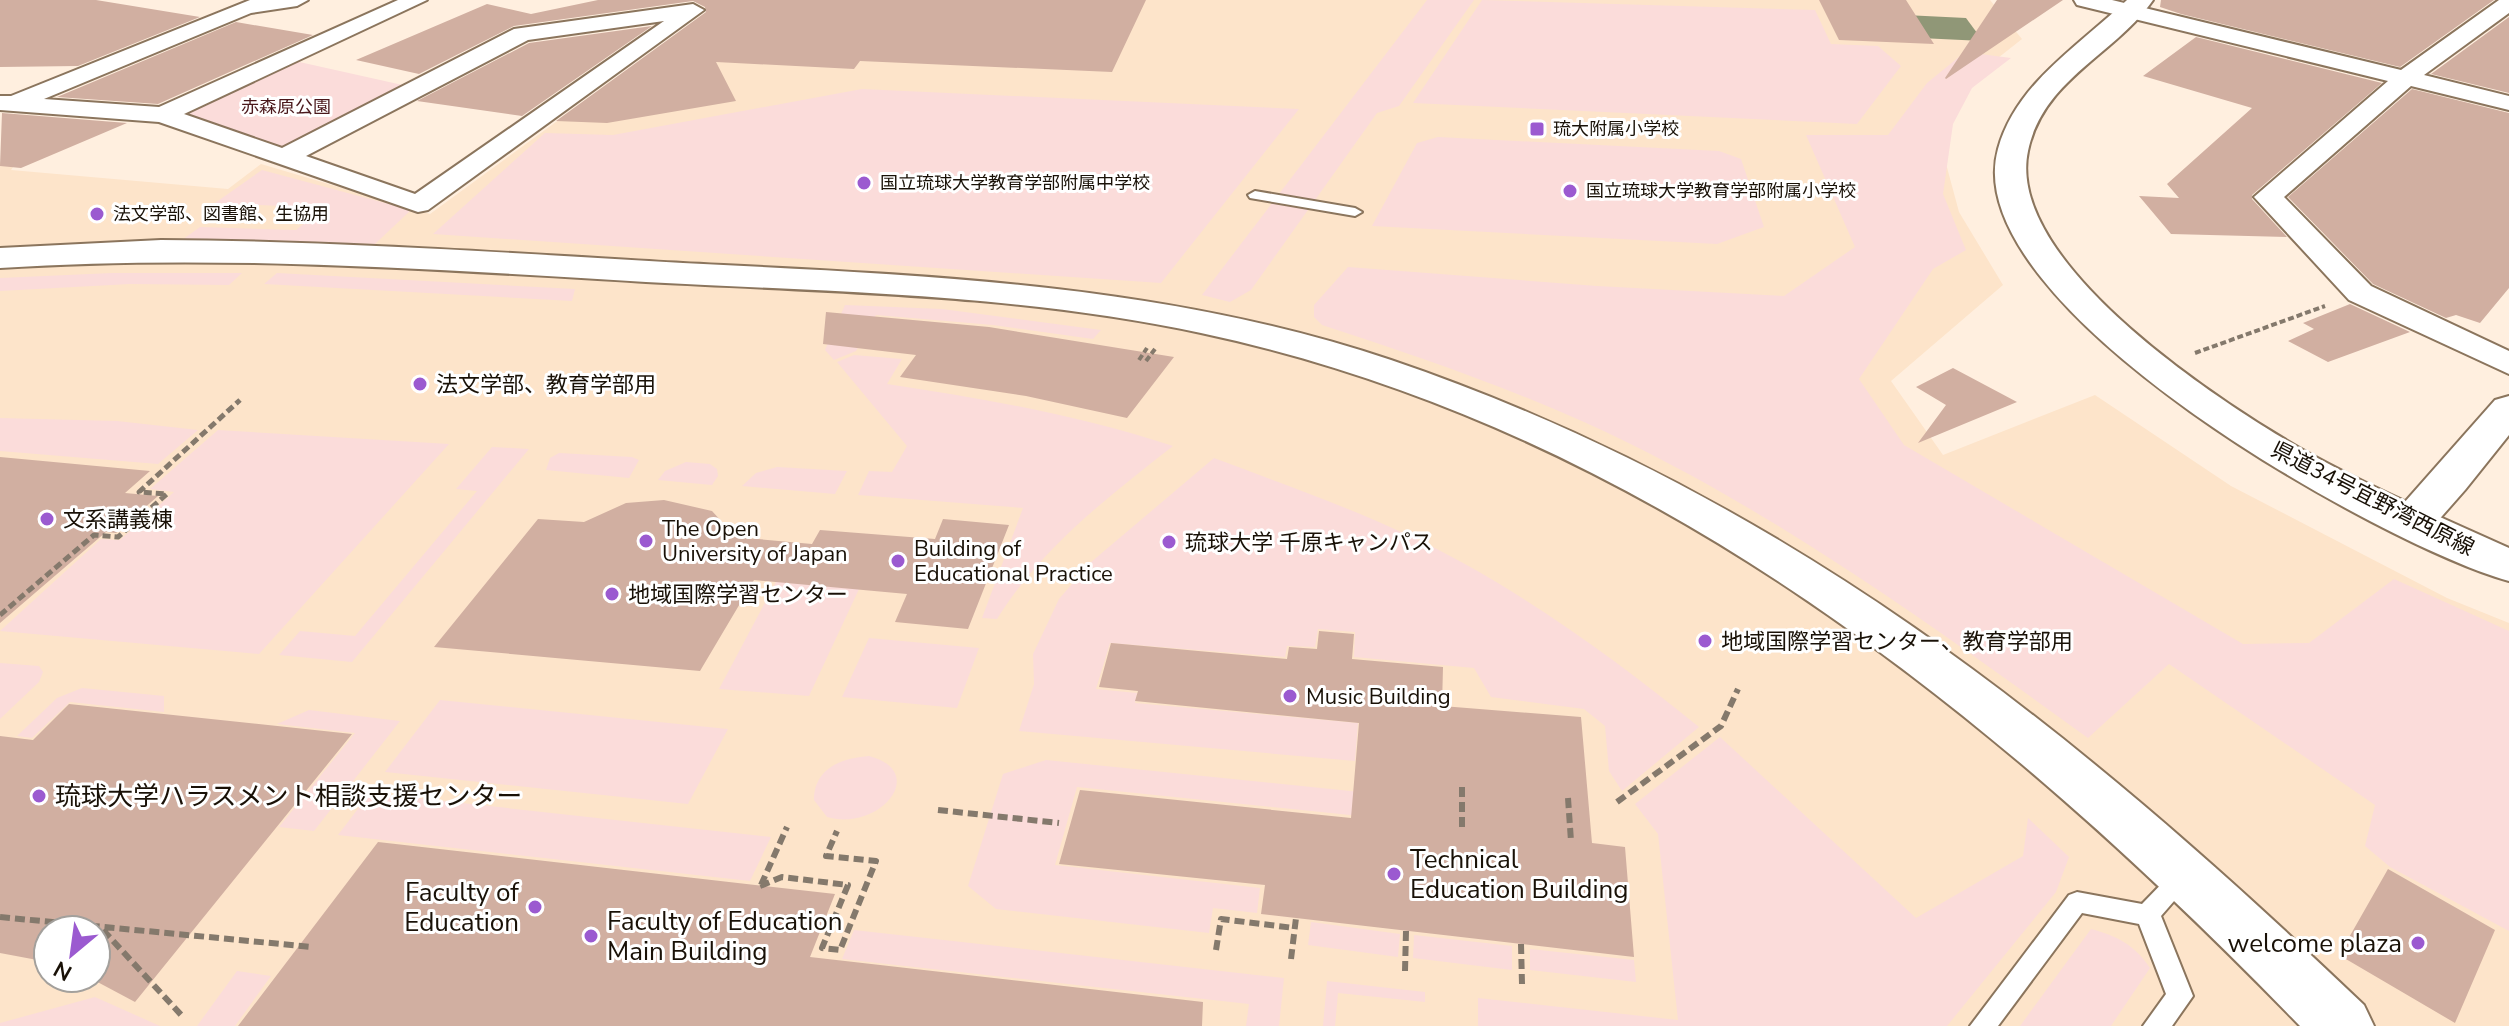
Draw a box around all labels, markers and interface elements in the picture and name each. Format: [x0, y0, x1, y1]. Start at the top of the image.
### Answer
park label: 赤森原公園 [241, 95, 331, 119]
place label: 琉大附属小学校 [1553, 117, 1679, 141]
marker: 琉大附属小学校 [1528, 120, 1546, 138]
place label: 国立琉球大学教育学部附属中学校 [880, 171, 1150, 195]
marker: 国立琉球大学教育学部附属中学校 [855, 174, 873, 192]
place label: 国立琉球大学教育学部附属小学校 [1586, 179, 1856, 203]
marker: 国立琉球大学教育学部附属小学校 [1561, 182, 1579, 200]
place label: 法文学部、図書館、生協用 [113, 202, 329, 226]
marker: 法文学部、図書館、生協用 [88, 205, 106, 223]
place label: 法文学部、教育学部用 [436, 370, 656, 400]
marker: 法文学部、教育学部用 [411, 375, 429, 393]
street label: 県道34号宜野湾西原線 [2266, 435, 2479, 563]
place label: 文系講義棟 [63, 505, 173, 535]
marker: 文系講義棟 [38, 510, 56, 528]
place label: The Open University of Japan [662, 514, 848, 569]
place label: 琉球大学 千原キャンパス [1185, 528, 1433, 558]
marker: The Open University of Japan [637, 532, 655, 550]
marker: 琉球大学 千原キャンパス [1160, 533, 1178, 551]
place label: Building of Educational Practice [914, 534, 1113, 589]
marker: Building of Educational Practice [889, 552, 907, 570]
place label: 地域国際学習センター [628, 580, 848, 610]
marker: 地域国際学習センター [603, 585, 621, 603]
place label: 地域国際学習センター、教育学部用 [1721, 627, 2073, 657]
marker: 地域国際学習センター、教育学部用 [1696, 632, 1714, 650]
place label: Music Building [1306, 682, 1451, 712]
marker: Music Building [1281, 687, 1299, 705]
place label: 琉球大学ハラスメント相談支援センター [55, 779, 522, 814]
marker: 琉球大学ハラスメント相談支援センター [30, 787, 48, 805]
place label: Technical Education Building [1410, 842, 1629, 907]
marker: Technical Education Building [1385, 865, 1403, 883]
place label: Faculty of Education [404, 875, 519, 940]
marker: Faculty of Education [526, 898, 544, 916]
place label: Faculty of Education Main Building [607, 904, 842, 969]
north arrow [32, 914, 112, 994]
place label: welcome plaza [2228, 926, 2402, 961]
marker: Faculty of Education Main Building [582, 927, 600, 945]
marker: welcome plaza [2409, 934, 2427, 952]
text: N [48, 954, 77, 988]

